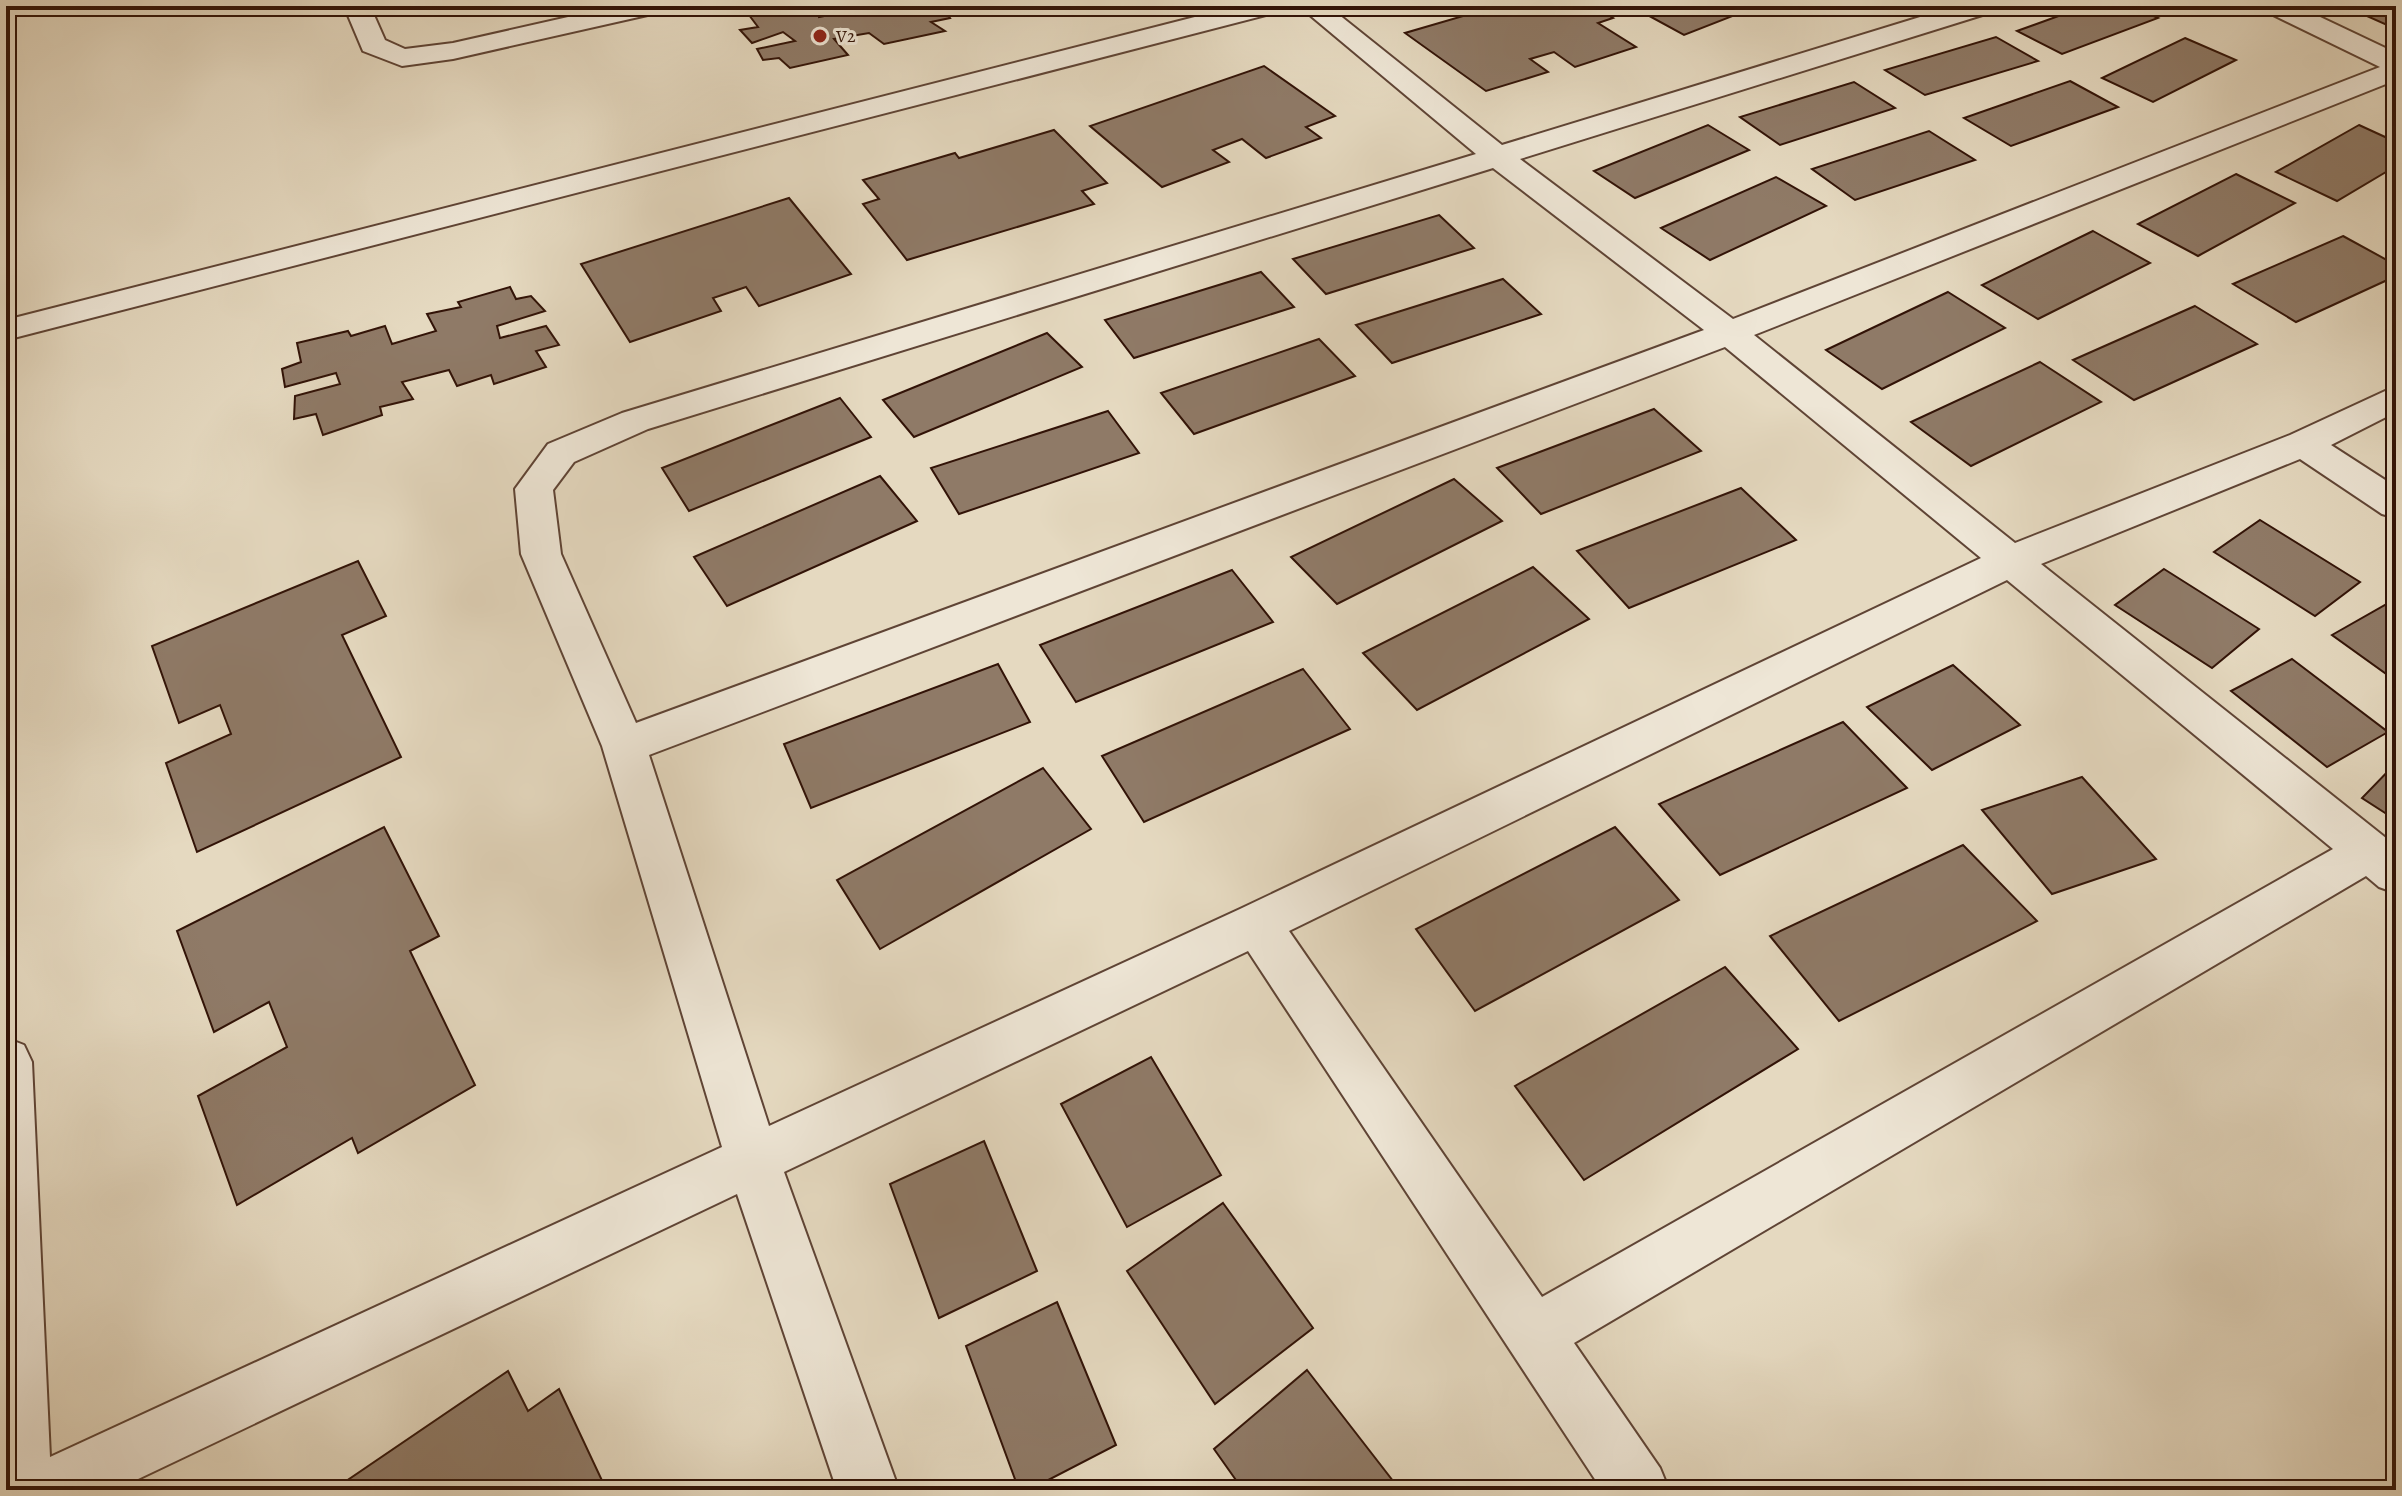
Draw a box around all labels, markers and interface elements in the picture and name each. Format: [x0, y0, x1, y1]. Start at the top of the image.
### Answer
place label: V2 [835, 24, 856, 48]
marker: V2 [811, 27, 829, 45]

